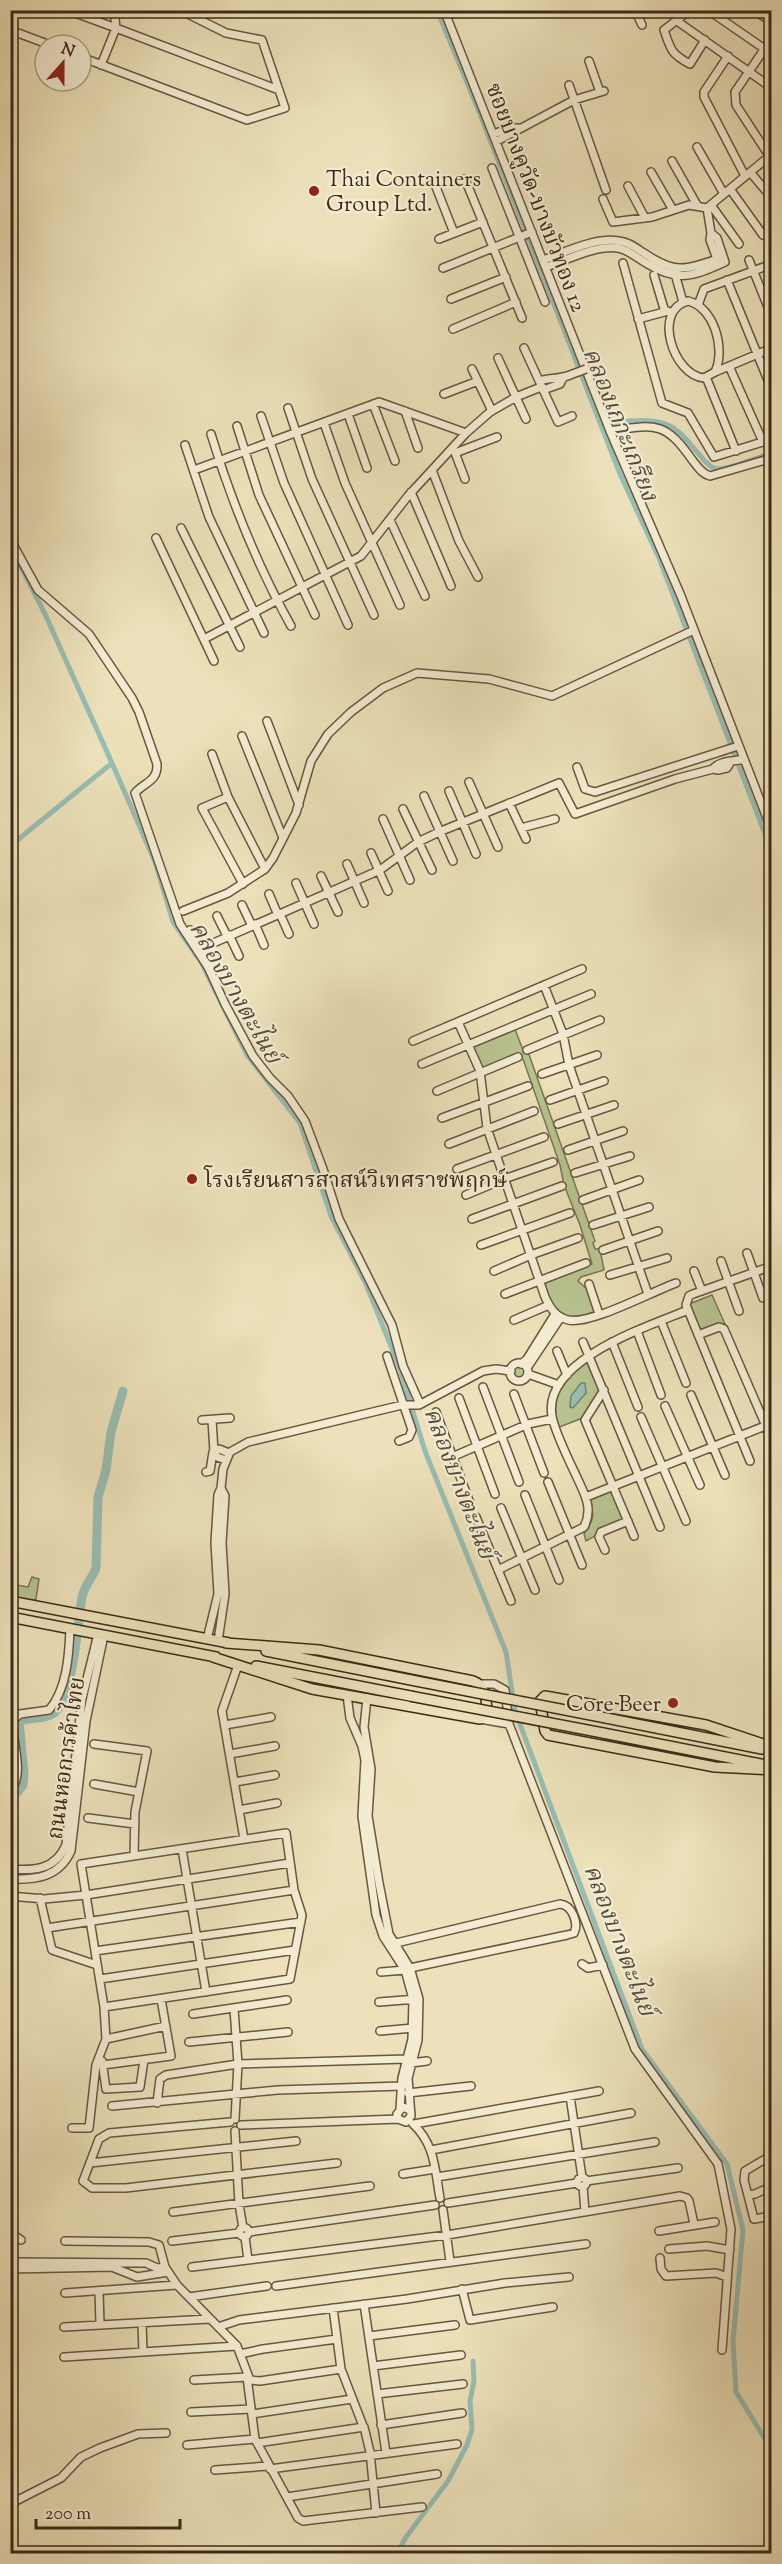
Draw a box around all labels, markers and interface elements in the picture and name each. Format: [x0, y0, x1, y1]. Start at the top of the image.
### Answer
north arrow [33, 33, 93, 93]
text: N [57, 38, 78, 64]
street label: ซอยบางคูวัด-บางบัวทอง 12 [476, 79, 593, 317]
place label: Thai Containers Group Ltd. [326, 165, 481, 222]
marker: Thai Containers Group Ltd. [307, 184, 321, 198]
water label: คลองเกาะเกรียง [573, 343, 666, 507]
water label: คลองบางตะไนย์ [180, 914, 293, 1075]
place label: โรงเรียนสารสาสน์วิเทศราชพฤกษ์ [203, 1165, 507, 1198]
marker: โรงเรียนสารสาสน์วิเทศราชพฤกษ์ [185, 1172, 199, 1186]
water label: คลองบางตะไนย์ [414, 1402, 506, 1569]
street label: ถนนหอการค้าไทย [40, 1675, 95, 1842]
place label: Core Beer [566, 1690, 661, 1722]
marker: Core Beer [666, 1696, 680, 1710]
water label: คลองบางตะไนย์ [574, 1859, 666, 2026]
scale bar [36, 2492, 180, 2530]
text: 200 m [45, 2502, 91, 2528]

